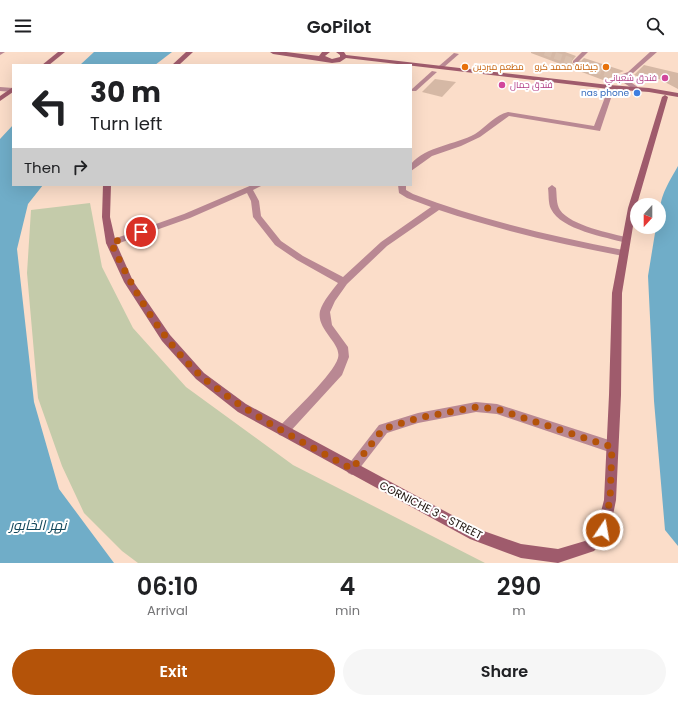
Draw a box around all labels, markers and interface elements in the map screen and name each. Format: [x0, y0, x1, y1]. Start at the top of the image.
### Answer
text: GoPilot [307, 14, 371, 39]
icon: menu [12, 15, 34, 37]
icon: search [644, 15, 666, 37]
place label: مطعم ميردين [473, 61, 524, 73]
place label: جيخانة محمد كرو [535, 61, 598, 73]
marker: مطعم ميردين [460, 62, 470, 72]
marker: جيخانة محمد كرو [601, 62, 611, 72]
place label: فندق شعباني [605, 72, 657, 85]
text: 30 m [90, 73, 161, 112]
marker: فندق شعباني [660, 73, 670, 83]
place label: فندق جمال [510, 79, 553, 91]
icon: left [24, 80, 76, 132]
marker: فندق جمال [497, 80, 507, 90]
place label: nas phone [581, 87, 629, 99]
marker: nas phone [632, 88, 642, 98]
text: Turn left [90, 111, 162, 136]
icon: right [69, 156, 91, 178]
text: Then [24, 157, 61, 178]
north arrow [630, 198, 666, 234]
map controls [630, 198, 666, 234]
pin [124, 215, 158, 249]
icon: arrive [130, 221, 152, 243]
street label: CORNICHE 3 - STREET [377, 477, 485, 543]
position arrow [582, 509, 624, 551]
water label: نهر الخابور [7, 515, 68, 535]
text: 06:10 [137, 570, 198, 603]
text: 4 [340, 570, 355, 603]
text: 290 [497, 570, 541, 603]
text: Arrival [147, 601, 188, 620]
text: min [335, 601, 360, 620]
text: m [512, 601, 526, 620]
button: Exit [12, 649, 335, 695]
button: Share [343, 649, 666, 695]

